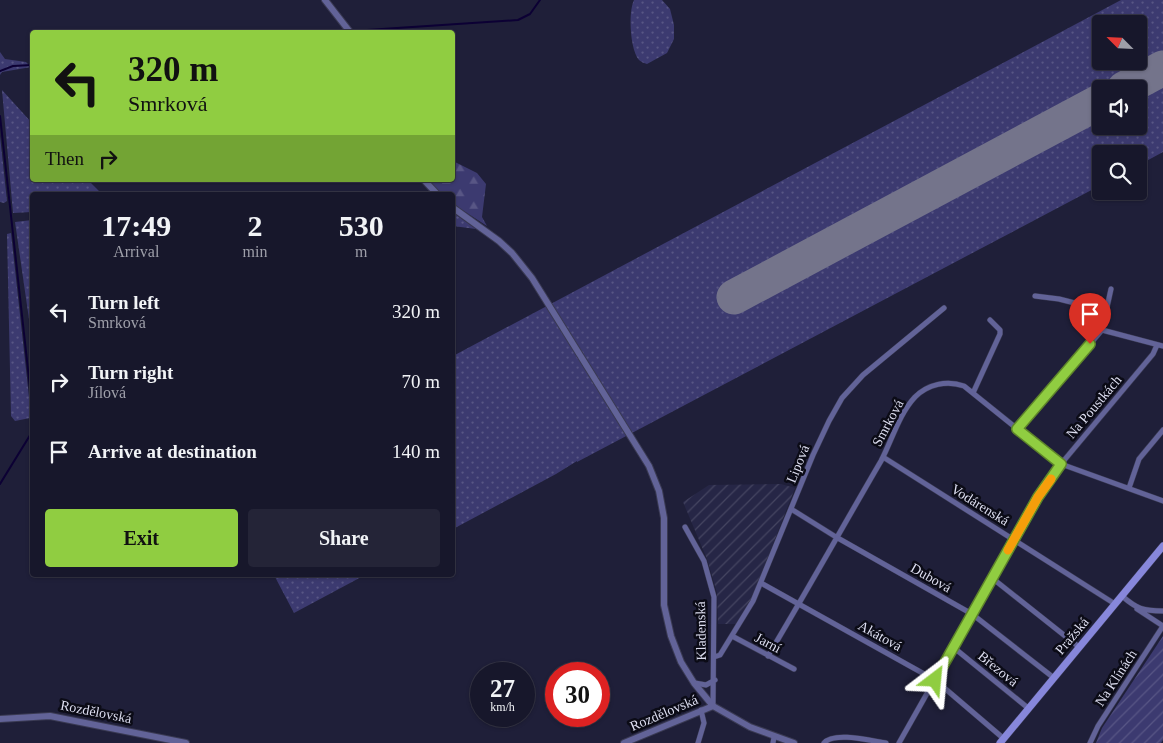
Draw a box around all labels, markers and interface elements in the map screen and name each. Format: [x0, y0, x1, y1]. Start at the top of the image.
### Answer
north arrow [1092, 15, 1148, 70]
map controls [1092, 15, 1147, 200]
icon: left [45, 50, 110, 115]
text: 320 m [128, 50, 218, 89]
button: sound [1092, 80, 1147, 135]
text: Smrková [128, 91, 207, 116]
icon: right [94, 145, 122, 173]
button: search [1092, 145, 1147, 200]
text: Then [45, 148, 84, 169]
text: 17:49 [101, 209, 171, 242]
text: 2 [247, 209, 262, 242]
text: 530 [339, 209, 384, 242]
text: Arrival [113, 243, 159, 260]
text: min [243, 243, 267, 260]
text: m [355, 243, 367, 260]
text: Turn left [88, 292, 160, 313]
pin [1069, 293, 1111, 344]
icon: left [45, 298, 73, 326]
icon: arrive [1076, 300, 1104, 328]
text: 320 m [392, 301, 440, 322]
text: Smrková [88, 314, 146, 331]
text: Turn right [88, 362, 173, 383]
icon: right [45, 368, 73, 396]
text: 70 m [401, 371, 440, 392]
street label: Na Poustkách [1063, 373, 1125, 441]
text: Jílová [88, 384, 126, 401]
street label: Smrková [870, 396, 907, 449]
icon: arrive [45, 438, 73, 466]
text: Arrive at destination [88, 441, 257, 462]
text: 140 m [392, 441, 440, 462]
street label: Lipová [784, 442, 813, 485]
street label: Vodárenská [948, 481, 1012, 529]
button: Exit [45, 509, 238, 567]
button: Share [248, 509, 440, 567]
street label: Dubová [908, 560, 955, 596]
street label: Kladenská [693, 601, 709, 661]
street label: Pražská [1052, 614, 1092, 658]
street label: Akátová [856, 618, 905, 654]
street label: Jarní [752, 630, 784, 656]
street label: Na Klínách [1092, 647, 1140, 709]
street label: Březová [975, 648, 1021, 690]
position arrow [908, 653, 960, 705]
speed limit sign: 30 [545, 662, 610, 727]
text: 27 [490, 675, 515, 702]
street label: Rozdělovská [628, 692, 701, 734]
street label: Rozdělovská [59, 698, 134, 726]
text: km/h [490, 700, 515, 714]

